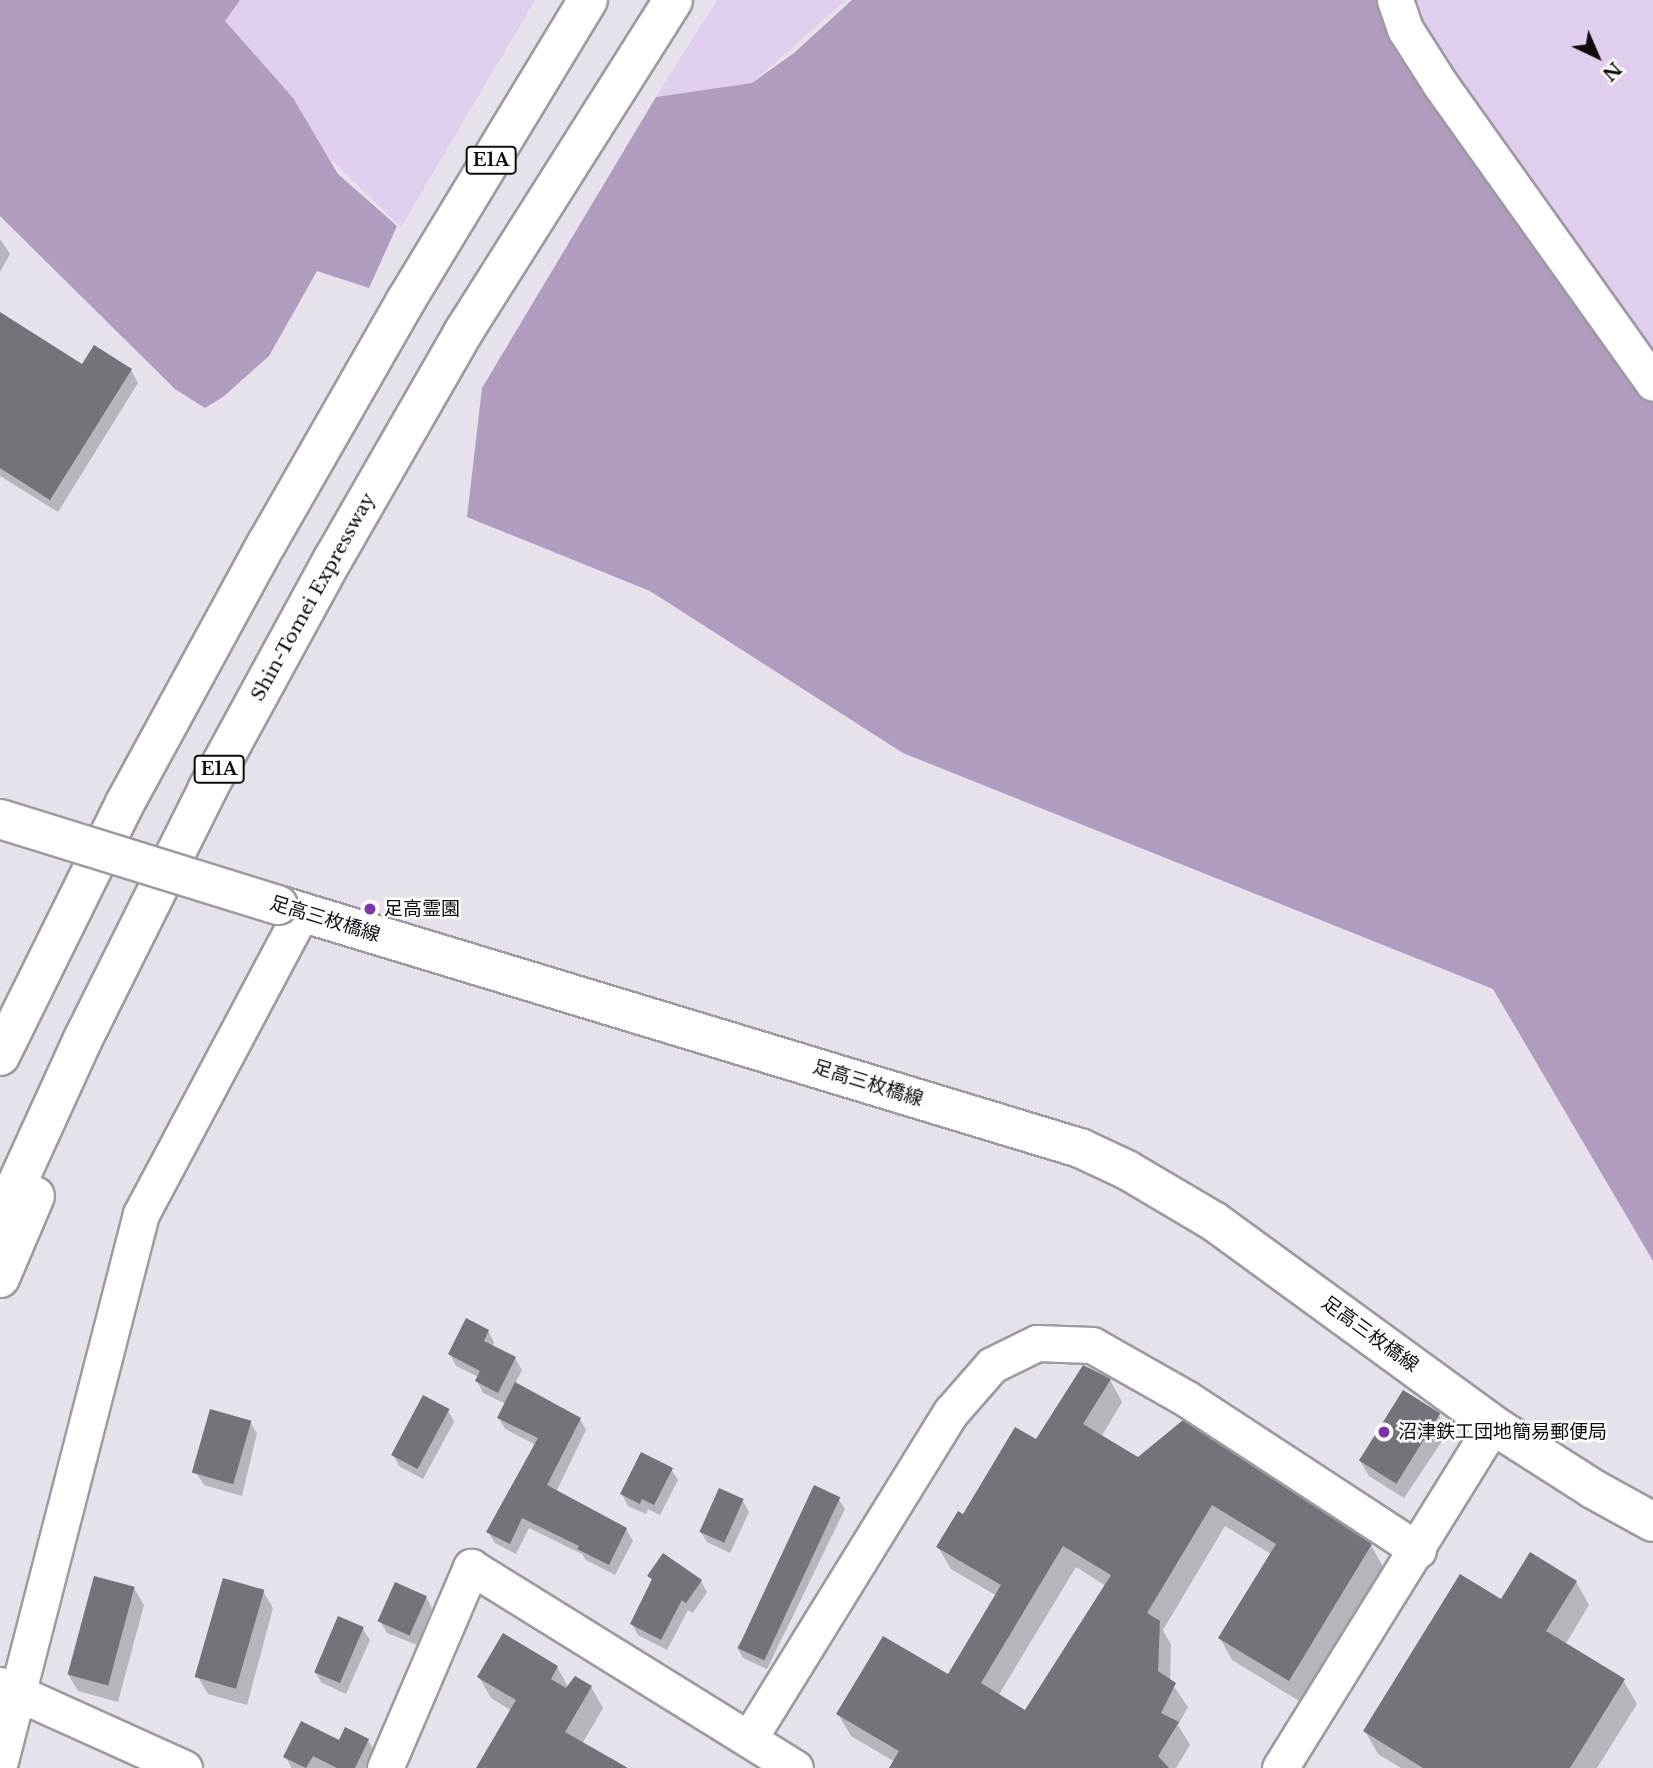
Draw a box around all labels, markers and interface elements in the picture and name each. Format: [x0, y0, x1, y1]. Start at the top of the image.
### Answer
north arrow [1562, 21, 1632, 91]
text: N [1598, 57, 1626, 86]
road number: E1A [465, 146, 517, 174]
street label: Shin-Tomei Expressway [246, 489, 380, 705]
road number: E1A [193, 754, 245, 784]
street label: 足高三枚橋線 [267, 891, 383, 947]
place label: 足高霊園 [384, 898, 460, 920]
marker: 足高霊園 [362, 901, 378, 917]
street label: 足高三枚橋線 [810, 1055, 926, 1111]
street label: 足高三枚橋線 [1317, 1291, 1423, 1377]
place label: 沼津鉄工団地簡易郵便局 [1398, 1421, 1607, 1443]
marker: 沼津鉄工団地簡易郵便局 [1376, 1424, 1392, 1440]

